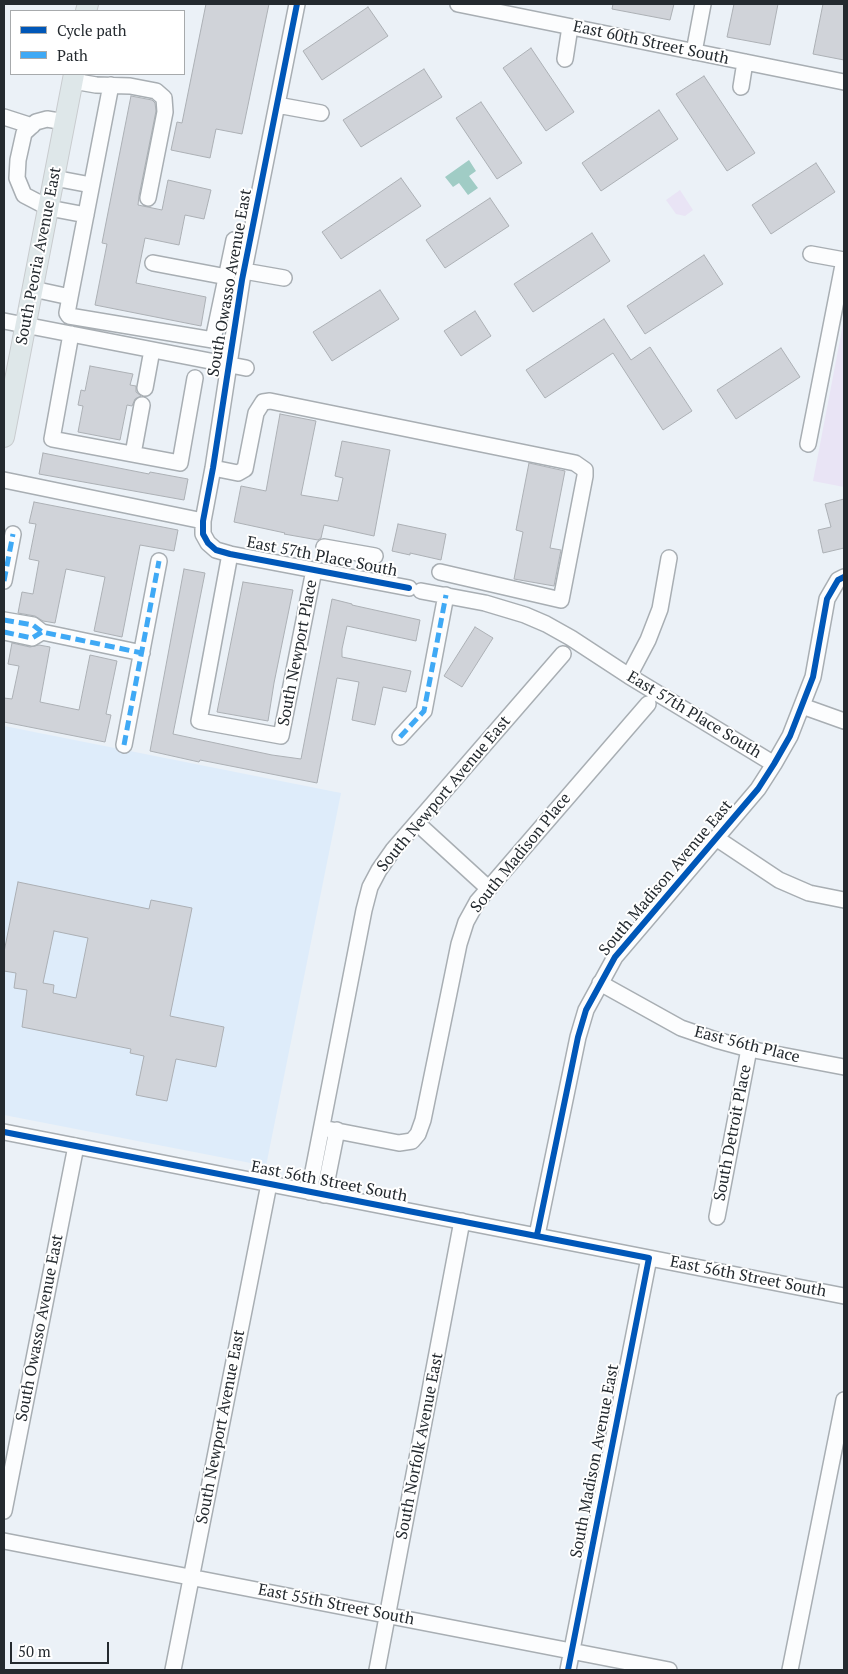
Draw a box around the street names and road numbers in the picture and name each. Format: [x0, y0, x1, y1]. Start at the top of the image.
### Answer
street label: East 60th Street South [571, 17, 731, 69]
street label: South Peoria Avenue East [12, 165, 66, 347]
street label: South Owasso Avenue East [204, 188, 256, 378]
street label: East 57th Place South [245, 533, 399, 581]
street label: South Newport Place [274, 578, 322, 728]
street label: East 57th Place South [623, 667, 765, 763]
street label: South Newport Avenue East [373, 712, 515, 876]
street label: South Madison Place [467, 789, 575, 917]
street label: South Madison Avenue East [595, 796, 737, 960]
street label: East 56th Place [692, 1023, 802, 1067]
street label: South Detroit Place [710, 1063, 756, 1203]
street label: East 56th Street South [249, 1157, 409, 1207]
street label: South Owasso Avenue East [12, 1233, 68, 1423]
street label: East 56th Street South [668, 1252, 828, 1302]
street label: South Newport Avenue East [193, 1328, 249, 1526]
street label: South Norfolk Avenue East [392, 1351, 448, 1541]
street label: South Madison Avenue East [567, 1362, 623, 1560]
street label: East 55th Street South [256, 1580, 416, 1630]

